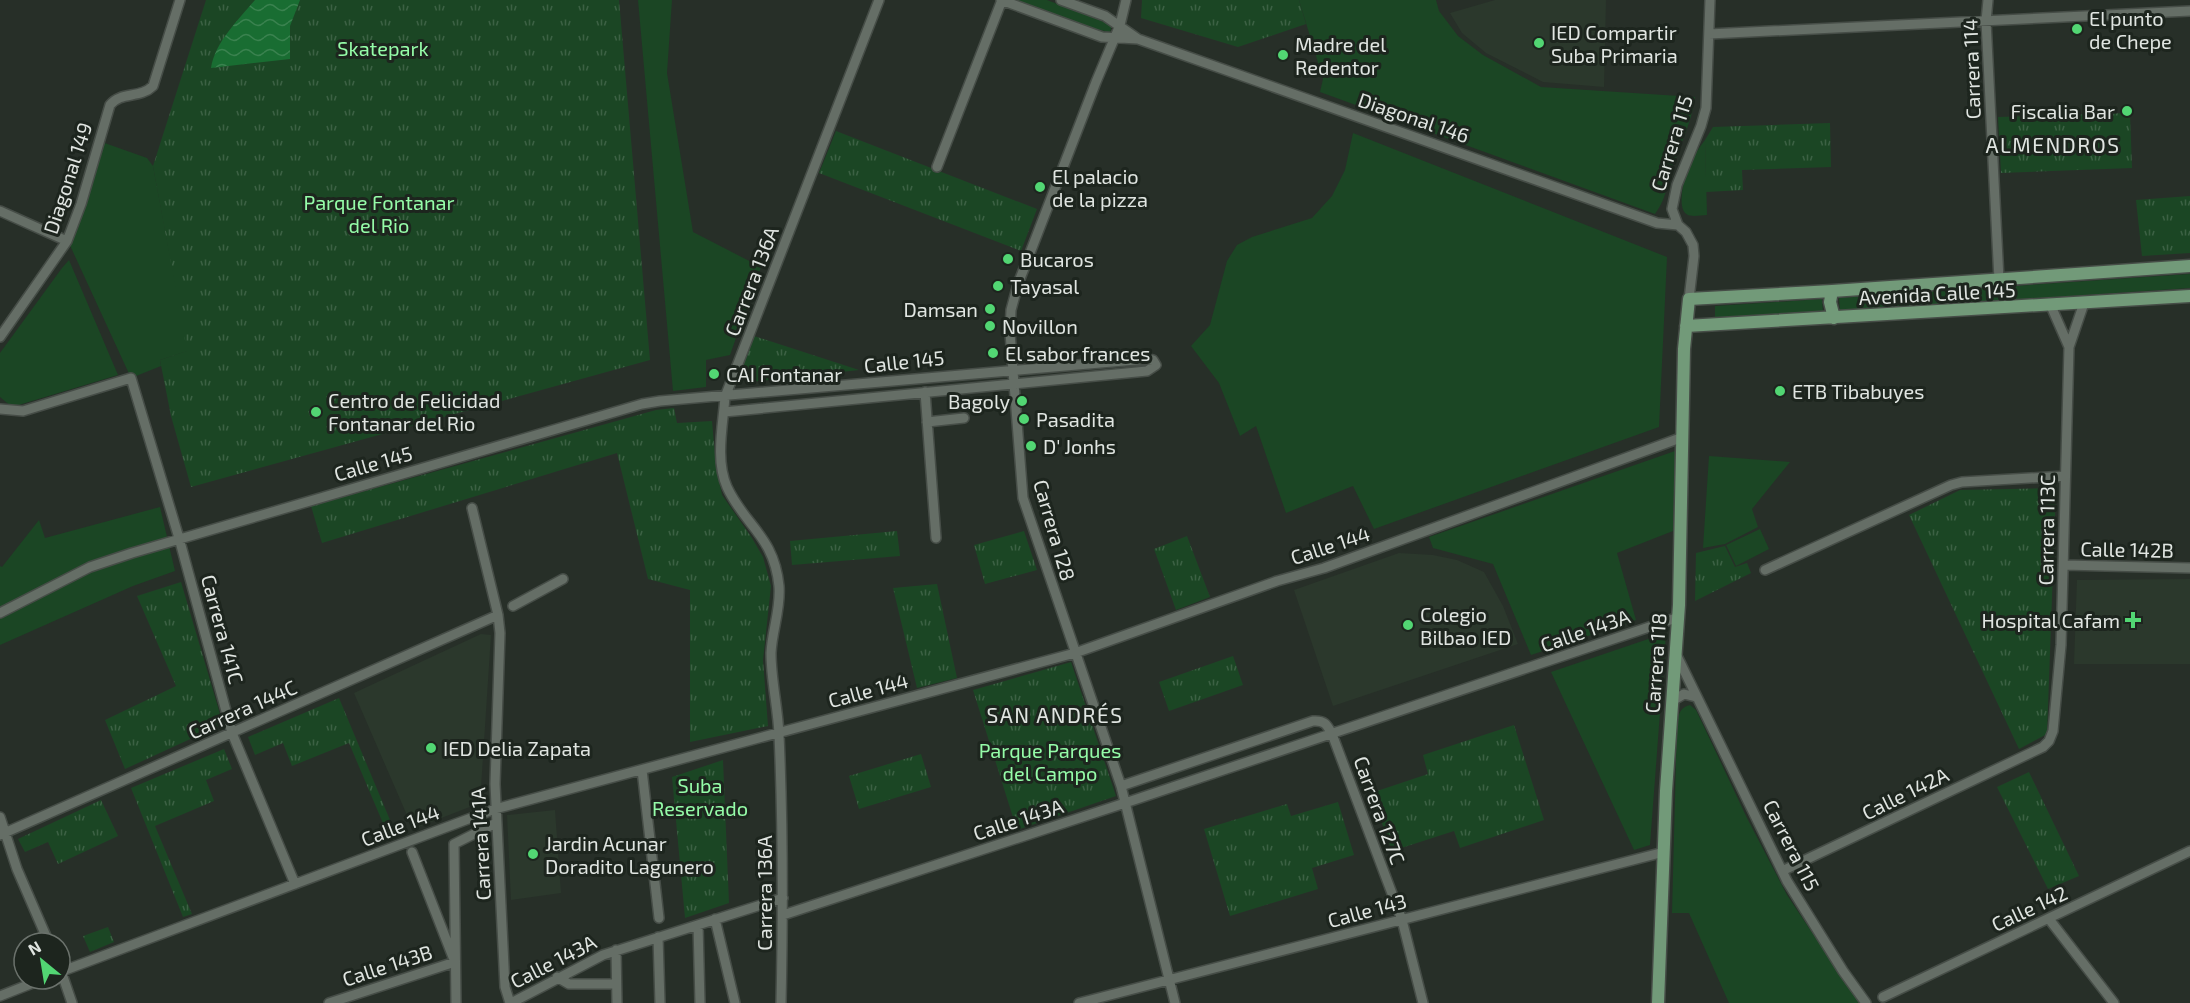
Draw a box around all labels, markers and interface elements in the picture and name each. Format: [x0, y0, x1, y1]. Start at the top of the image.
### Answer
place label: El punto de Chepe [2089, 6, 2172, 53]
street label: Carrera 114 [1957, 18, 1985, 120]
place label: IED Compartir Suba Primaria [1551, 20, 1678, 67]
marker: El punto de Chepe [2070, 22, 2084, 36]
place label: Madre del Redentor [1295, 32, 1386, 79]
park label: Skatepark [337, 36, 429, 60]
marker: IED Compartir Suba Primaria [1532, 36, 1546, 50]
marker: Madre del Redentor [1276, 48, 1290, 62]
street label: Diagonal 146 [1355, 87, 1473, 147]
street label: Carrera 115 [1645, 92, 1697, 194]
place label: Fiscalia Bar [2011, 99, 2115, 123]
marker: Fiscalia Bar [2120, 104, 2134, 118]
street label: Diagonal 149 [38, 119, 96, 237]
district label: ALMENDROS [1985, 132, 2121, 157]
place label: El palacio de la pizza [1052, 164, 1148, 211]
marker: El palacio de la pizza [1033, 180, 1047, 194]
park label: Parque Fontanar del Rio [303, 190, 455, 237]
street label: Carrera 136A [719, 222, 783, 339]
place label: Bucaros [1020, 247, 1094, 271]
marker: Bucaros [1001, 252, 1015, 266]
place label: Tayasal [1010, 274, 1079, 298]
street label: Avenida Calle 145 [1858, 277, 2016, 309]
marker: Tayasal [991, 279, 1005, 293]
place label: Damsan [903, 297, 978, 321]
marker: Damsan [983, 302, 997, 316]
place label: Novillon [1002, 314, 1078, 338]
marker: Novillon [983, 319, 997, 333]
place label: El sabor frances [1005, 341, 1150, 365]
street label: Calle 145 [863, 345, 945, 377]
marker: El sabor frances [986, 346, 1000, 360]
place label: CAI Fontanar [726, 362, 842, 386]
marker: CAI Fontanar [707, 367, 721, 381]
place label: ETB Tibabuyes [1792, 379, 1924, 403]
marker: ETB Tibabuyes [1773, 384, 1787, 398]
place label: Centro de Felicidad Fontanar del Rio [328, 388, 500, 435]
place label: Bagoly [948, 389, 1010, 413]
marker: Bagoly [1015, 394, 1029, 408]
marker: Centro de Felicidad Fontanar del Rio [309, 405, 323, 419]
place label: Pasadita [1036, 407, 1115, 431]
marker: Pasadita [1017, 412, 1031, 426]
place label: D' Jonhs [1043, 434, 1116, 458]
marker: D' Jonhs [1024, 439, 1038, 453]
street label: Calle 145 [331, 440, 415, 486]
street label: Carrera 113C [2033, 474, 2059, 586]
street label: Carrera 128 [1029, 477, 1081, 583]
street label: Calle 144 [1287, 521, 1373, 569]
street label: Calle 142B [2080, 536, 2174, 562]
street label: Carrera 141C [197, 572, 249, 686]
place label: Colegio Bilbao IED [1420, 602, 1511, 649]
street label: Calle 143A [1537, 603, 1634, 657]
place label: Hospital Cafam [1982, 608, 2120, 632]
marker: Hospital Cafam [2124, 611, 2142, 629]
street label: Carrera 118 [1640, 612, 1670, 714]
marker: Colegio Bilbao IED [1401, 618, 1415, 632]
street label: Calle 144 [825, 668, 911, 712]
street label: Carrera 144C [184, 674, 300, 744]
district label: SAN ANDRÉS [986, 702, 1124, 727]
place label: IED Delia Zapata [443, 736, 591, 760]
park label: Parque Parques del Campo [979, 738, 1121, 785]
marker: IED Delia Zapata [424, 741, 438, 755]
street label: Carrera 127C [1349, 753, 1411, 867]
street label: Calle 142A [1858, 761, 1953, 824]
park label: Suba Reservado [652, 773, 748, 820]
street label: Carrera 141A [465, 786, 495, 901]
street label: Calle 143A [970, 793, 1067, 845]
street label: Carrera 115 [1759, 795, 1825, 895]
street label: Calle 144 [357, 799, 443, 851]
place label: Jardin Acunar Doradito Lagunero [545, 831, 714, 878]
street label: Carrera 136A [752, 835, 776, 951]
marker: Jardin Acunar Doradito Lagunero [526, 847, 540, 861]
street label: Calle 142 [1987, 880, 2071, 936]
street label: Calle 143 [1325, 888, 1409, 932]
street label: Calle 143A [506, 929, 601, 993]
north arrow [12, 931, 72, 991]
text: N [24, 936, 44, 959]
street label: Calle 143B [339, 939, 435, 991]

